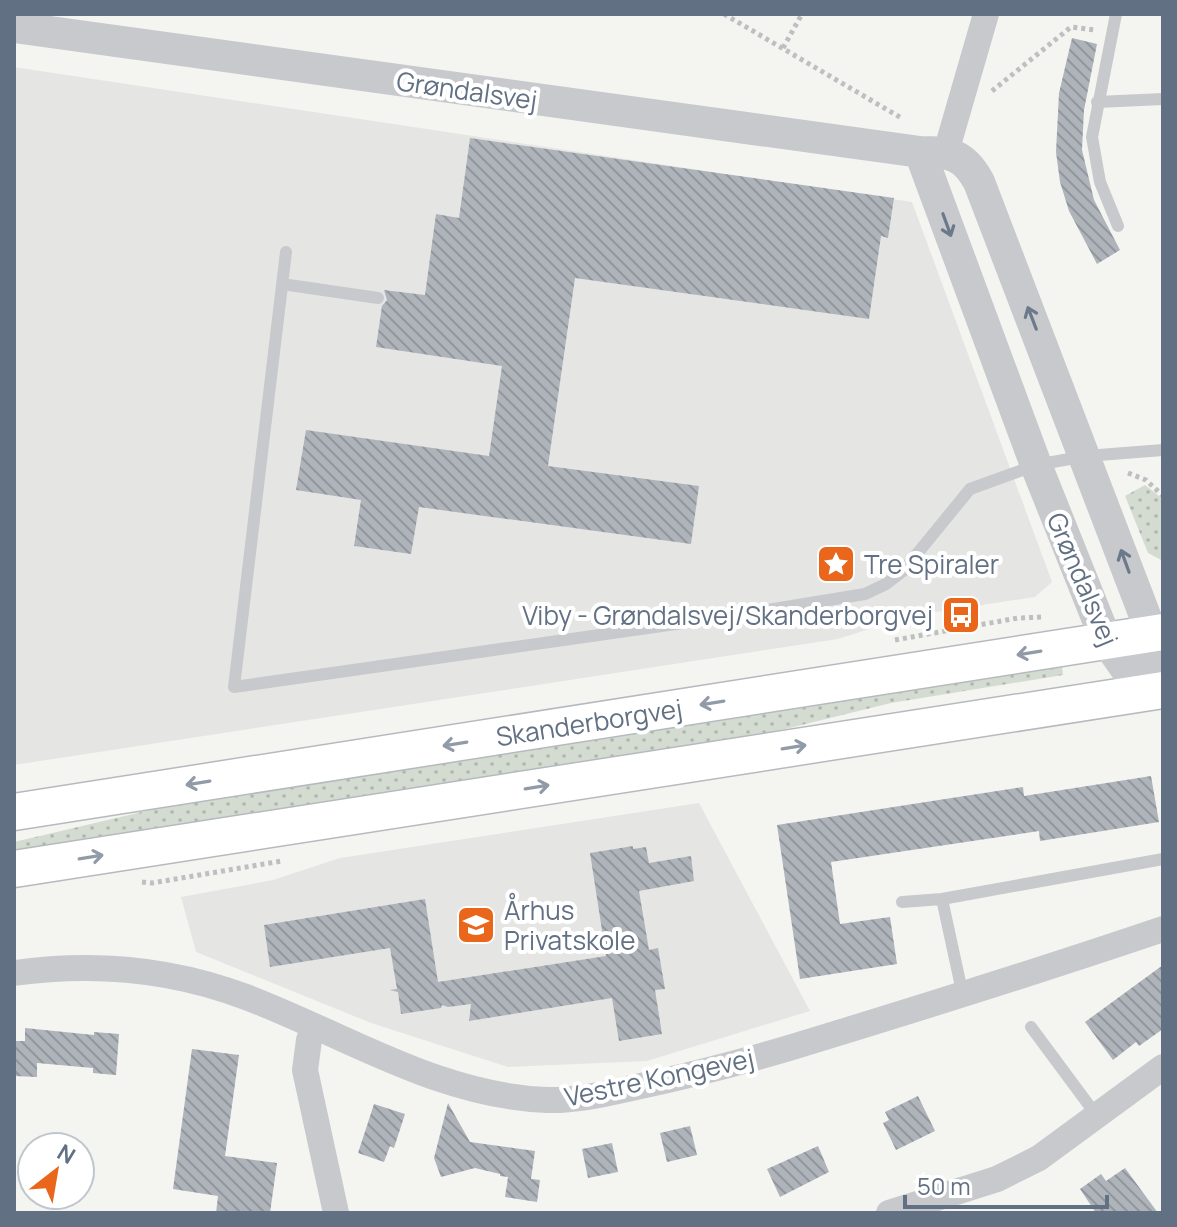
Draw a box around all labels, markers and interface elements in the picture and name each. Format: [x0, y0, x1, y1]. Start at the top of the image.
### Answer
street label: Grøndalsvej [394, 62, 540, 118]
one-way arrow [941, 212, 955, 237]
one-way arrow [1024, 306, 1038, 331]
street label: Grøndalsvej [1039, 507, 1127, 651]
place icon: Tre Spiraler [815, 543, 857, 585]
place label: Tre Spiraler [864, 546, 999, 582]
one-way arrow [1116, 549, 1131, 574]
bus stop icon: Viby - Grøndalsvej/Skanderborgvej [940, 594, 982, 636]
place label: Viby - Grøndalsvej/Skanderborgvej [522, 597, 933, 633]
one-way arrow [1017, 646, 1042, 661]
street label: Skanderborgvej [493, 690, 685, 754]
one-way arrow [700, 696, 725, 711]
one-way arrow [443, 737, 468, 752]
one-way arrow [781, 739, 806, 754]
one-way arrow [186, 776, 211, 791]
one-way arrow [524, 779, 549, 794]
one-way arrow [78, 849, 103, 864]
place label: Århus Privatskole [504, 892, 635, 958]
school or university icon: Århus Privatskole [455, 904, 497, 946]
street label: Vestre Kongevej [561, 1039, 757, 1115]
north arrow [16, 1131, 96, 1211]
text: N [52, 1137, 81, 1171]
scale bar [905, 1159, 1107, 1209]
text: 50 m [917, 1169, 971, 1202]

